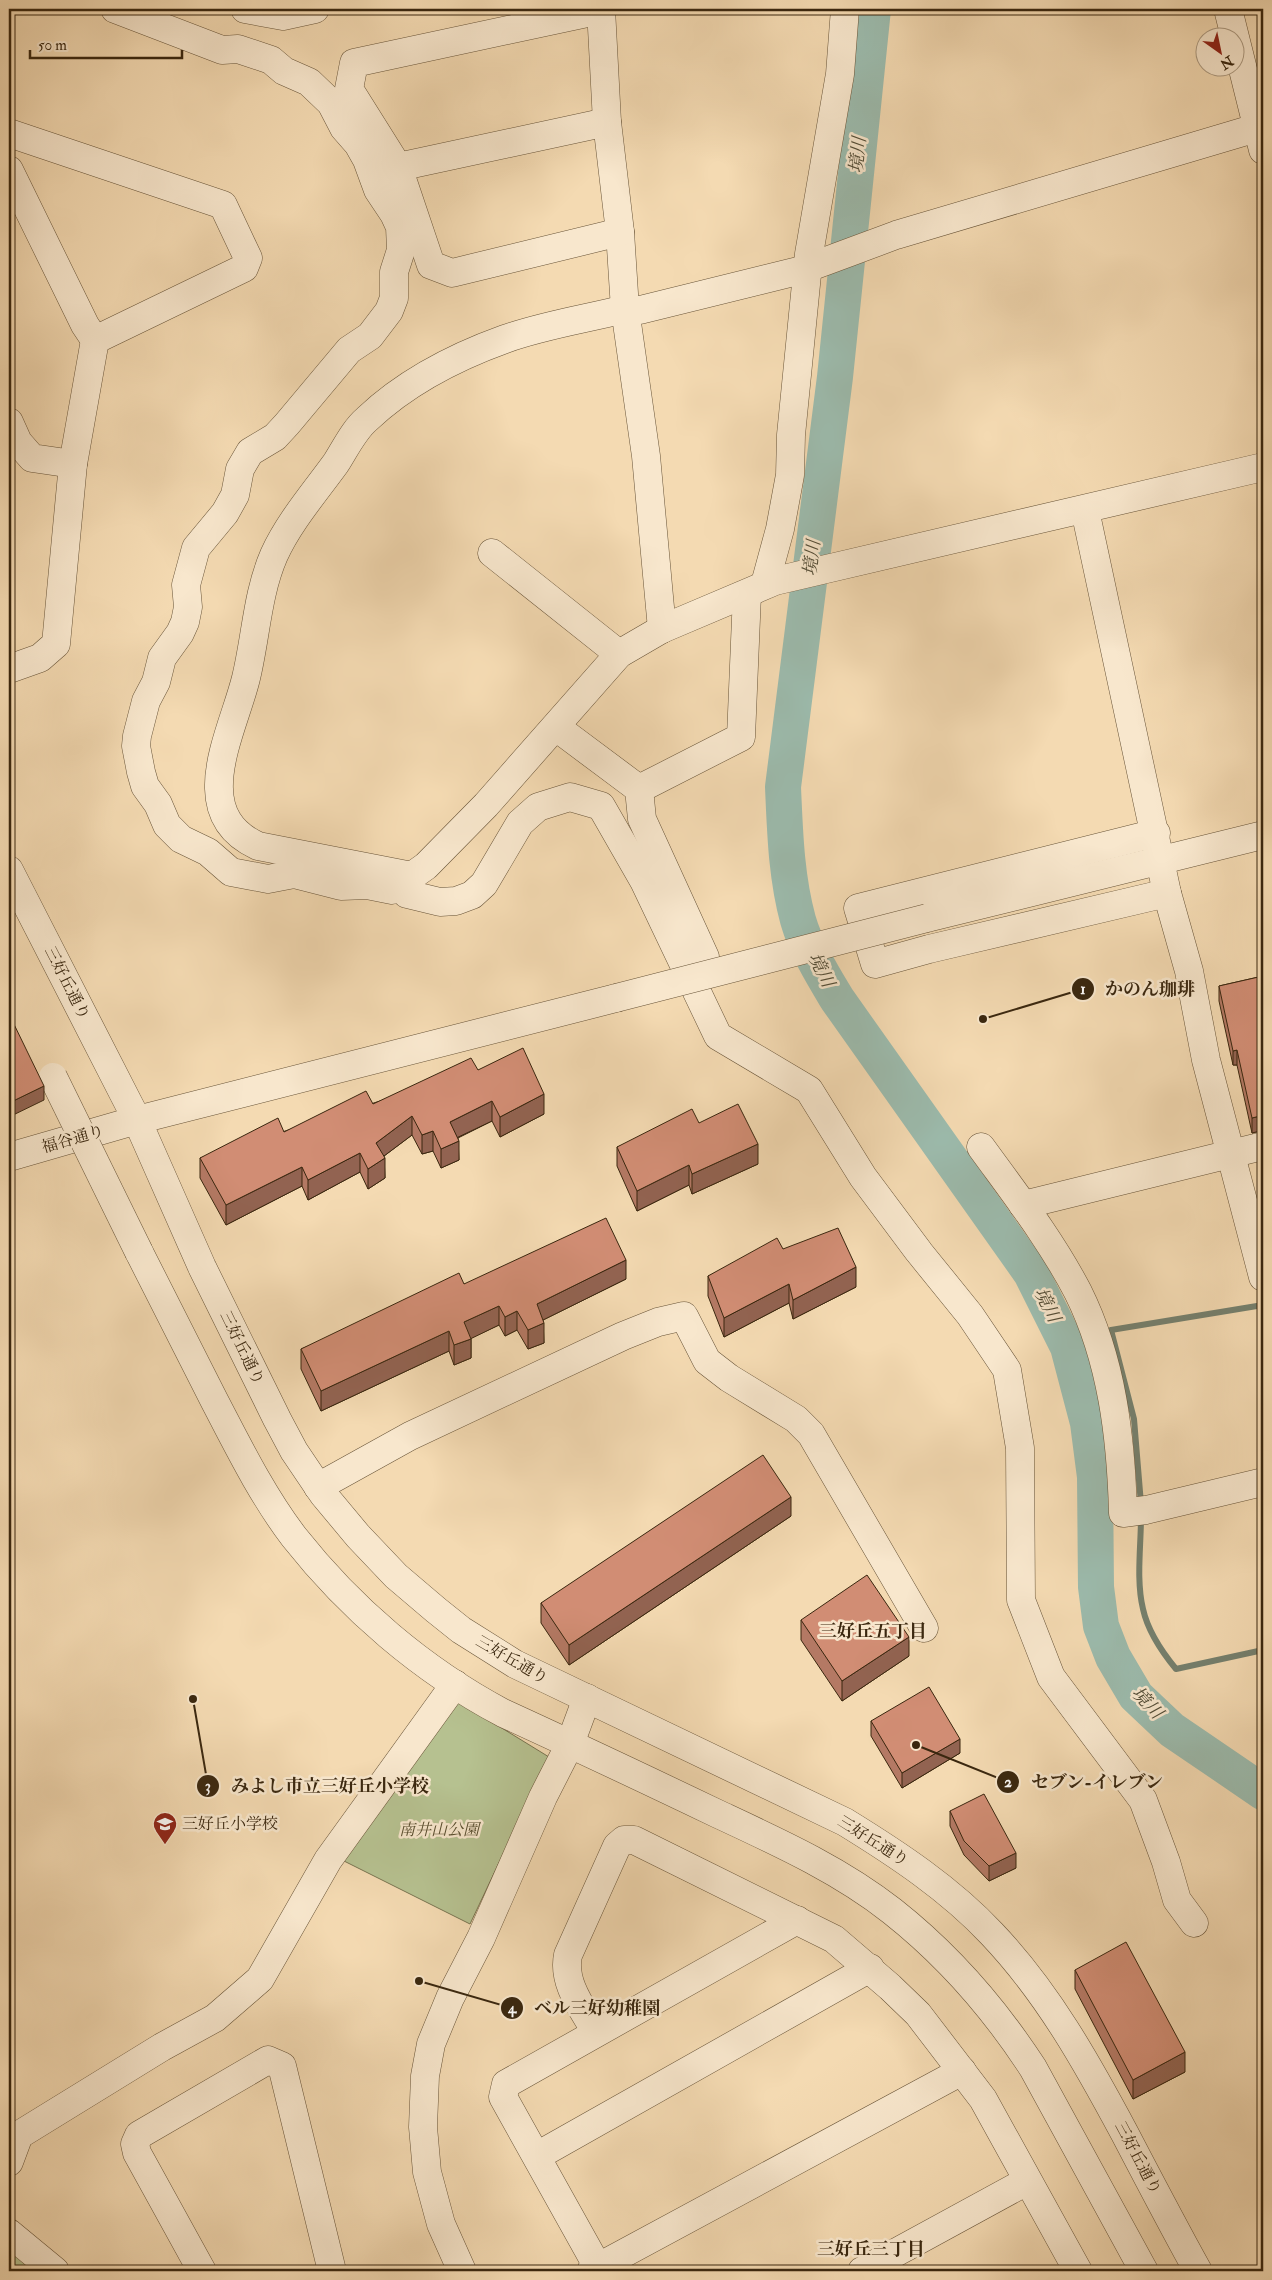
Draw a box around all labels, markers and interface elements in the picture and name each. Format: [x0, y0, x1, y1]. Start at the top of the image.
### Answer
scale bar [30, 28, 182, 60]
north arrow [1194, 28, 1244, 78]
text: 50 m [38, 36, 67, 55]
text: N [1217, 51, 1238, 73]
water label: 境川 [845, 134, 872, 174]
water label: 境川 [798, 537, 826, 577]
street label: 三好丘通り [40, 943, 94, 1023]
water label: 境川 [803, 949, 840, 993]
callout: かのん珈琲 [1070, 972, 1205, 1005]
text: かのん珈琲 [1105, 978, 1195, 1001]
text: 1 [1080, 980, 1086, 999]
street label: 福谷通り [39, 1121, 107, 1157]
water label: 境川 [1029, 1284, 1066, 1328]
street label: 三好丘通り [215, 1308, 269, 1388]
district label: 三好丘五丁目 [819, 1620, 927, 1643]
street label: 三好丘通り [472, 1631, 552, 1689]
water label: 境川 [1126, 1682, 1169, 1725]
callout: セブン-イレブン [995, 1766, 1174, 1799]
callout: みよし市立三好丘小学校 [196, 1769, 439, 1802]
text: セブン-イレブン [1031, 1771, 1163, 1794]
text: 2 [1004, 1773, 1012, 1792]
text: みよし市立三好丘小学校 [231, 1775, 429, 1798]
text: 3 [205, 1777, 211, 1796]
school or university icon: 三好丘小学校 [152, 1811, 178, 1845]
street label: 三好丘通り [834, 1811, 912, 1871]
place label: 三好丘小学校 [182, 1814, 278, 1834]
park label: 南井山公園 [399, 1820, 482, 1840]
callout: ベル三好幼稚園 [499, 1991, 670, 2024]
text: ベル三好幼稚園 [534, 1997, 660, 2020]
text: 4 [507, 1999, 517, 2018]
street label: 三好丘通り [1110, 2118, 1166, 2198]
district label: 三好丘三丁目 [817, 2238, 925, 2261]

